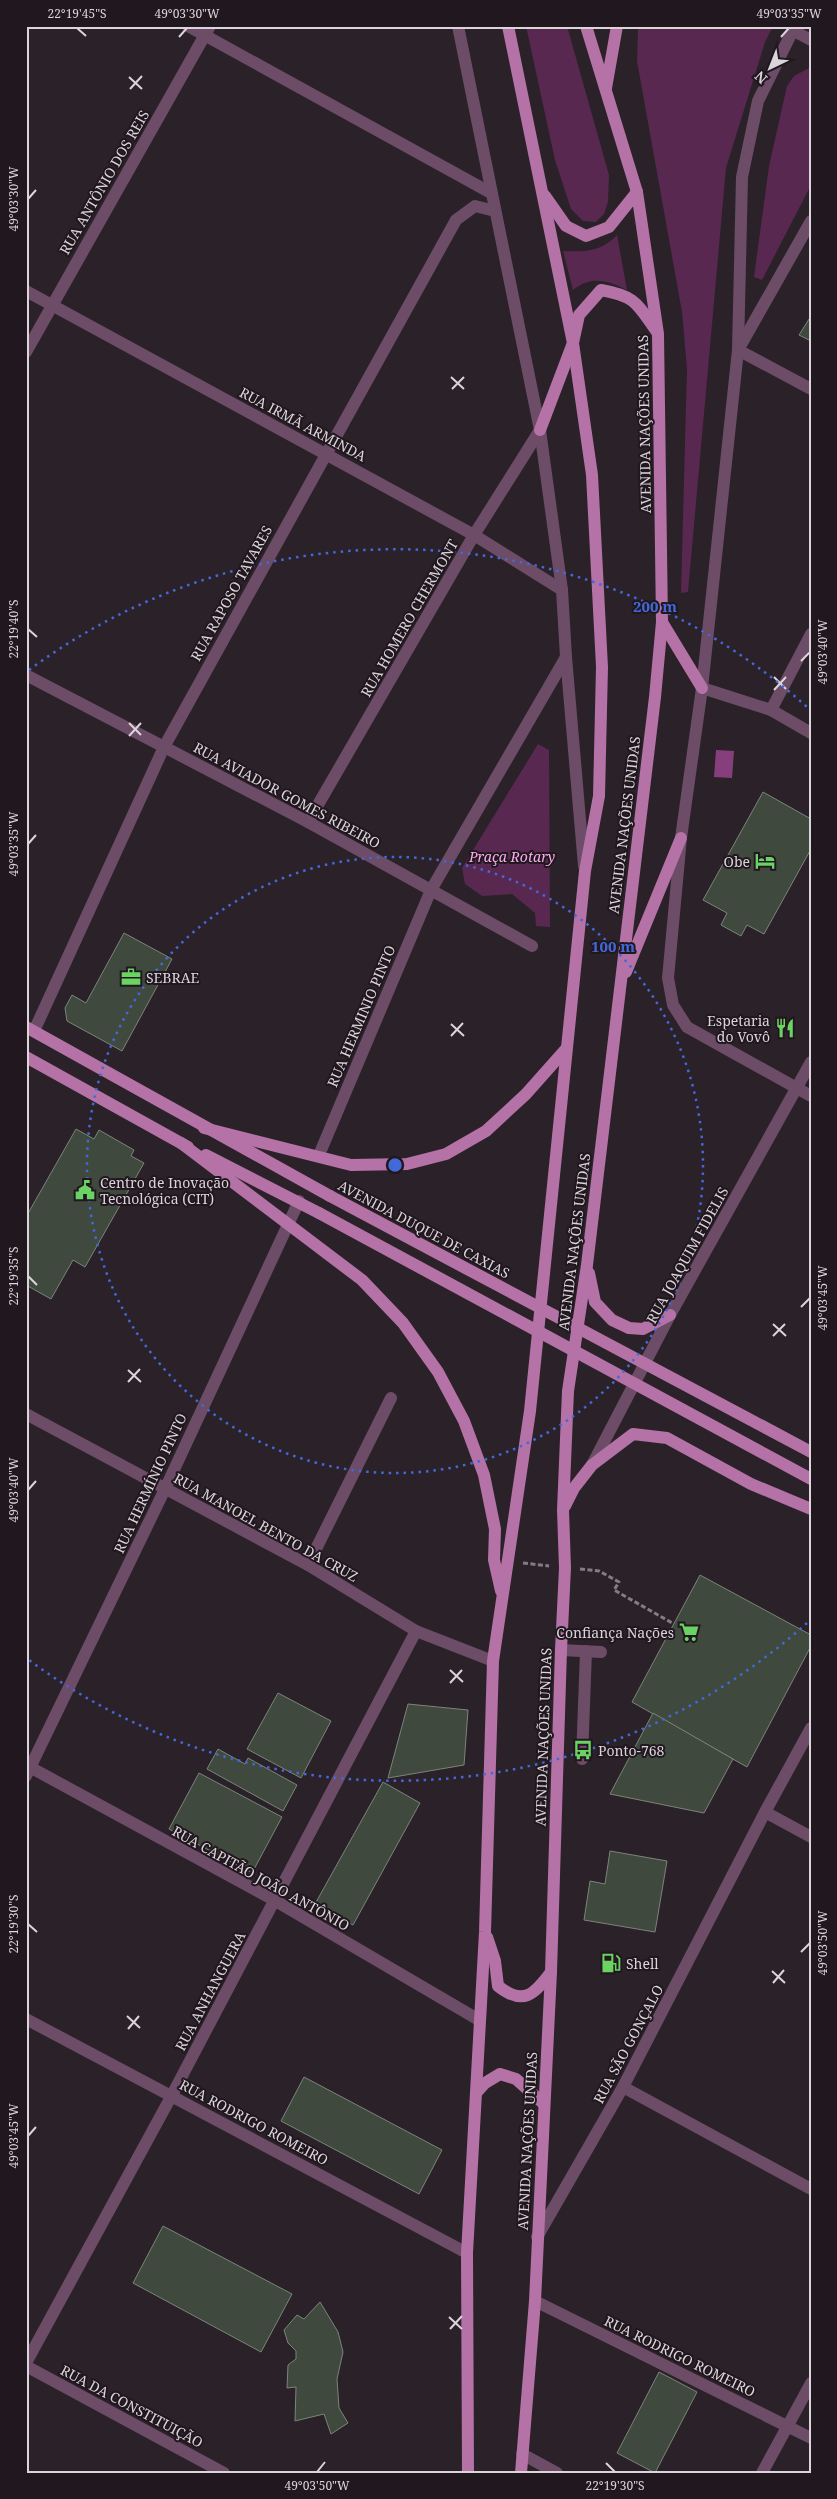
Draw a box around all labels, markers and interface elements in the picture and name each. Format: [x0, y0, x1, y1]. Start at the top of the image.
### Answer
text: 22°19'45"S [47, 5, 107, 22]
text: 49°03'30"W [154, 5, 220, 22]
text: 49°03'35"W [756, 5, 822, 22]
north arrow [744, 42, 794, 92]
text: N [750, 67, 771, 89]
street label: RUA ANTÔNIO DOS REIS [55, 106, 153, 258]
text: 49°03'30"W [5, 166, 22, 232]
street label: AVENIDA NAÇÕES UNIDAS [633, 335, 655, 513]
street label: RUA IRMÃ ARMINDA [236, 382, 370, 466]
street label: RUA RAPOSO TAVARES [186, 522, 276, 664]
street label: RUA HOMERO CHERMONT [356, 535, 462, 700]
text: 200 m [633, 596, 677, 616]
text: 22°19'40"S [5, 599, 22, 659]
text: 49°03'40"W [814, 619, 831, 685]
street label: AVENIDA NAÇÕES UNIDAS [604, 735, 644, 915]
street label: RUA AVIADOR GOMES RIBEIRO [190, 738, 384, 852]
text: 49°03'35"W [5, 811, 22, 877]
park label: Praça Rotary [468, 847, 555, 866]
hotel icon: Obe [754, 850, 776, 872]
place label: Obe [724, 852, 750, 871]
text: 100 m [591, 936, 635, 956]
street label: RUA HERMINIO PINTO [322, 942, 400, 1090]
office icon: SEBRAE [120, 966, 142, 988]
place label: SEBRAE [146, 968, 200, 987]
place label: Espetaria do Vovô [707, 1011, 770, 1046]
restaurant icon: Espetaria do Vovô [774, 1017, 796, 1039]
street label: AVENIDA NAÇÕES UNIDAS [554, 1152, 594, 1332]
centre of rings [386, 1156, 404, 1174]
place label: Centro de Inovação Tecnológica (CIT) [100, 1173, 229, 1208]
street label: AVENIDA DUQUE DE CAXIAS [335, 1176, 513, 1282]
public building icon: Centro de Inovação Tecnológica (CIT) [74, 1179, 96, 1201]
street label: RUA JOAQUIM FIDELIS [642, 1183, 732, 1327]
text: 22°19'35"S [5, 1246, 22, 1306]
text: 49°03'45"W [814, 1265, 831, 1331]
street label: RUA HERMÍNIO PINTO [109, 1410, 191, 1556]
text: 49°03'40"W [5, 1457, 22, 1523]
street label: RUA MANOEL BENTO DA CRUZ [171, 1468, 361, 1586]
supermarket icon: Confiança Nações [678, 1621, 700, 1643]
place label: Confiança Nações [556, 1623, 674, 1642]
street label: AVENIDA NAÇÕES UNIDAS [530, 1647, 556, 1827]
bus stop icon: Ponto-768 [572, 1739, 594, 1761]
place label: Ponto-768 [598, 1741, 665, 1760]
street label: RUA CAPITÃO JOÃO ANTÔNIO [169, 1821, 353, 1935]
text: 22°19'30"S [5, 1894, 22, 1954]
text: 49°03'50"W [814, 1910, 831, 1976]
street label: RUA ANHANGUERA [171, 1928, 250, 2054]
fuel station icon: Shell [600, 1952, 622, 1974]
place label: Shell [626, 1954, 659, 1973]
street label: RUA SÃO GONÇALO [589, 1981, 667, 2107]
street label: AVENIDA NAÇÕES UNIDAS [513, 2051, 541, 2231]
street label: RUA RODRIGO ROMEIRO [176, 2075, 332, 2169]
text: 49°03'45"W [5, 2103, 22, 2169]
street label: RUA RODRIGO ROMEIRO [601, 2311, 759, 2401]
street label: RUA DA CONSTITUIÇÃO [57, 2360, 207, 2452]
text: 49°03'50"W [284, 2477, 350, 2494]
text: 22°19'30"S [585, 2477, 645, 2494]

